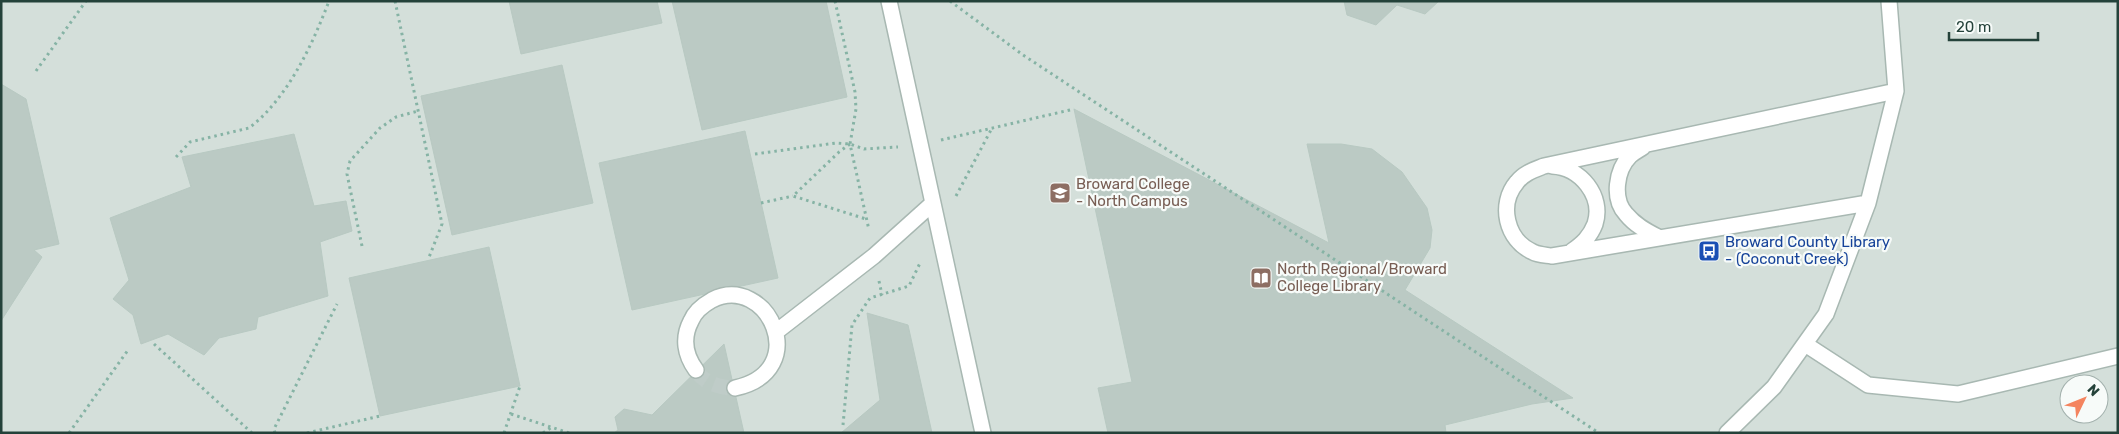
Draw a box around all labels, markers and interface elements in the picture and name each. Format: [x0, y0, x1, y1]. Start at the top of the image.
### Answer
scale bar [1949, 10, 2038, 42]
text: 20 m [1956, 18, 1991, 36]
place label: Broward College - North Campus [1076, 175, 1190, 210]
school or university icon: Broward College - North Campus [1048, 181, 1072, 205]
place label: Broward County Library - (Coconut Creek) [1725, 233, 1890, 268]
bus stop icon: Broward County Library - (Coconut Creek) [1697, 239, 1721, 263]
place label: North Regional/Broward College Library [1277, 260, 1447, 295]
library icon: North Regional/Broward College Library [1249, 266, 1273, 290]
north arrow [2059, 374, 2109, 424]
text: N [2083, 381, 2103, 400]

